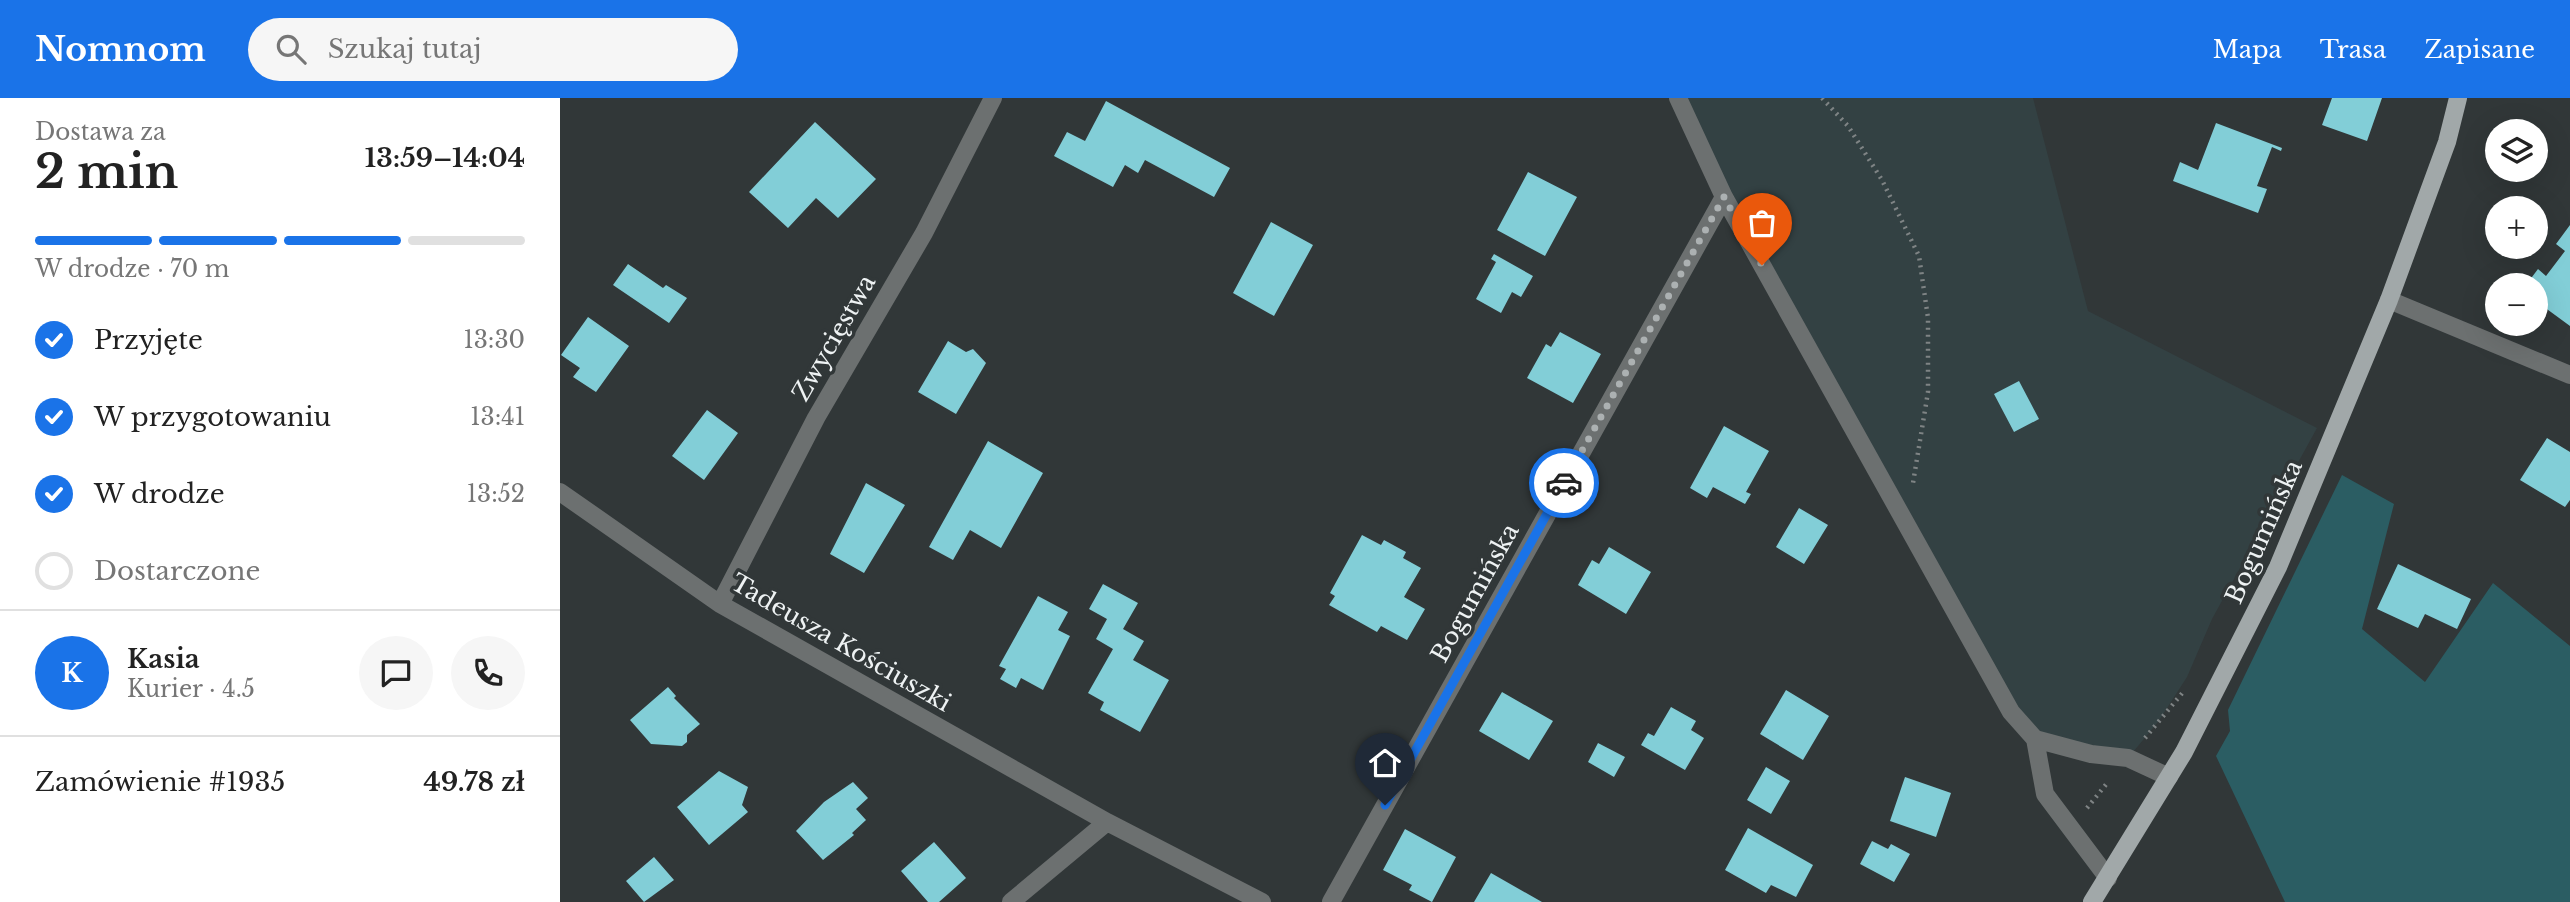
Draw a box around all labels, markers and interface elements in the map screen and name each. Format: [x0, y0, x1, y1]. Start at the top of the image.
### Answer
search box [248, 18, 738, 81]
text: Nomnom [35, 29, 206, 70]
icon: search [272, 30, 310, 68]
text: Szukaj tutaj [328, 33, 481, 65]
text: Mapa [2213, 35, 2282, 64]
text: Trasa [2320, 35, 2386, 64]
text: Zapisane [2424, 35, 2535, 64]
text: Dostawa za [35, 118, 166, 146]
map controls [2485, 119, 2548, 336]
button: layers [2485, 119, 2548, 182]
text: 13:59–14:04 [365, 142, 525, 174]
text: 2 min [35, 143, 178, 200]
pin [1732, 193, 1792, 265]
button: + [2485, 196, 2548, 259]
icon: bag [1743, 204, 1781, 242]
text: W drodze · 70 m [35, 255, 230, 283]
street label: Zwycięstwa [786, 269, 882, 406]
button: − [2485, 273, 2548, 336]
icon: check [35, 321, 73, 359]
text: Przyjęte [94, 324, 203, 356]
text: 13:30 [463, 326, 525, 354]
icon: check [35, 398, 73, 436]
text: W przygotowaniu [94, 401, 331, 433]
text: 13:41 [470, 403, 525, 431]
courier [1529, 448, 1599, 518]
street label: Bogumińska [2219, 455, 2308, 608]
icon: car [1545, 464, 1583, 502]
icon: check [35, 475, 73, 513]
text: W drodze [94, 478, 225, 510]
text: 13:52 [467, 480, 525, 508]
street label: Bogumińska [1425, 518, 1525, 667]
text: Dostarczone [94, 555, 260, 587]
street label: Tadeusza Kościuszki [726, 568, 956, 717]
button: chat [359, 636, 433, 710]
button: phone [451, 636, 525, 710]
text: Kasia [127, 643, 200, 675]
text: K [61, 657, 83, 689]
text: Kurier · 4.5 [127, 675, 255, 703]
pin [1355, 733, 1415, 805]
icon: home [1366, 744, 1404, 782]
text: Zamówienie #1935 [35, 766, 285, 798]
text: 49.78 zł [424, 766, 525, 798]

